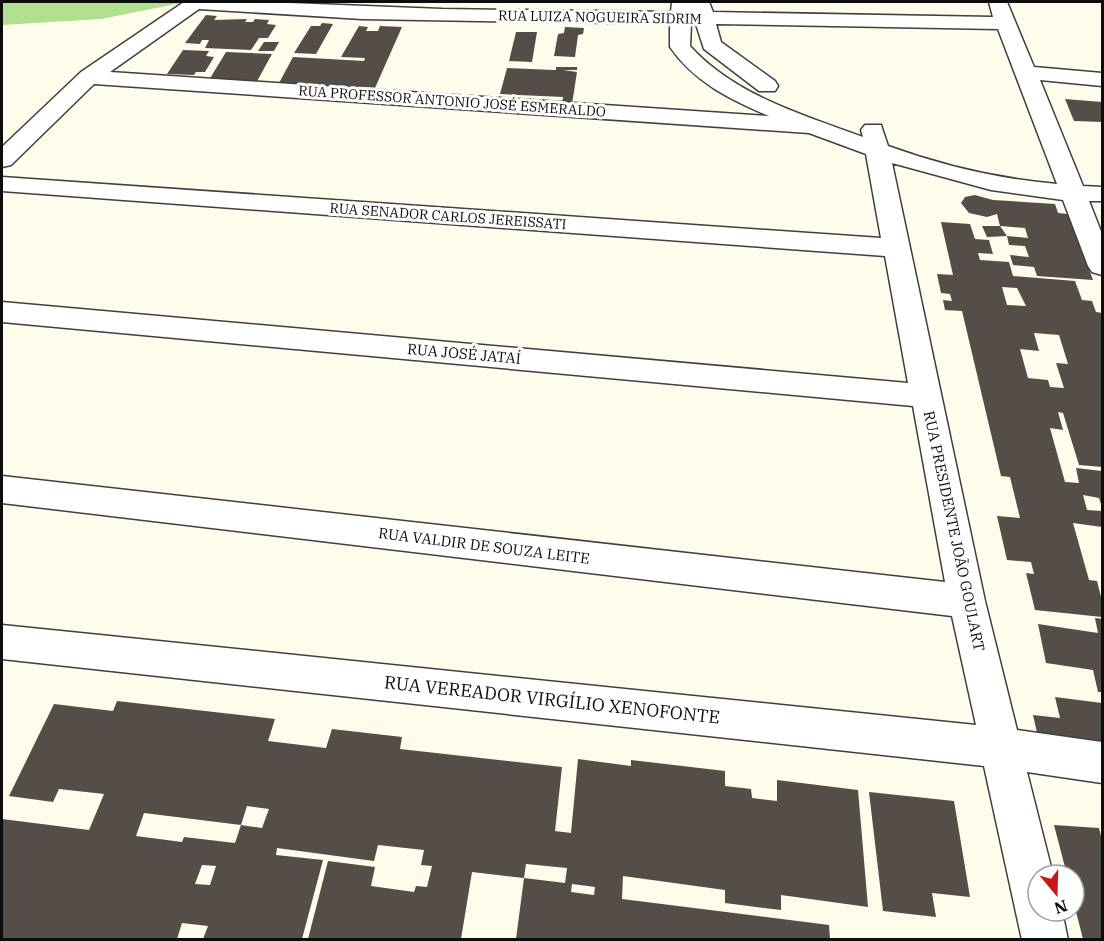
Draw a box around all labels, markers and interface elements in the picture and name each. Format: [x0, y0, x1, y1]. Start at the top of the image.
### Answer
street label: RUA LUIZA NOGUEIRA SIDRIM [498, 6, 702, 28]
street label: RUA PROFESSOR ANTONIO JOSÉ ESMERALDO [298, 80, 606, 121]
street label: RUA SENADOR CARLOS JEREISSATI [329, 199, 567, 233]
street label: RUA JOSÉ JATAÍ [406, 339, 522, 368]
street label: RUA PRESIDENTE JOÃO GOULART [920, 409, 989, 653]
street label: RUA VALDIR DE SOUZA LEITE [377, 523, 591, 568]
street label: RUA VEREADOR VIRGÍLIO XENOFONTE [383, 670, 721, 729]
north arrow [1026, 863, 1086, 923]
text: N [1052, 896, 1070, 919]

